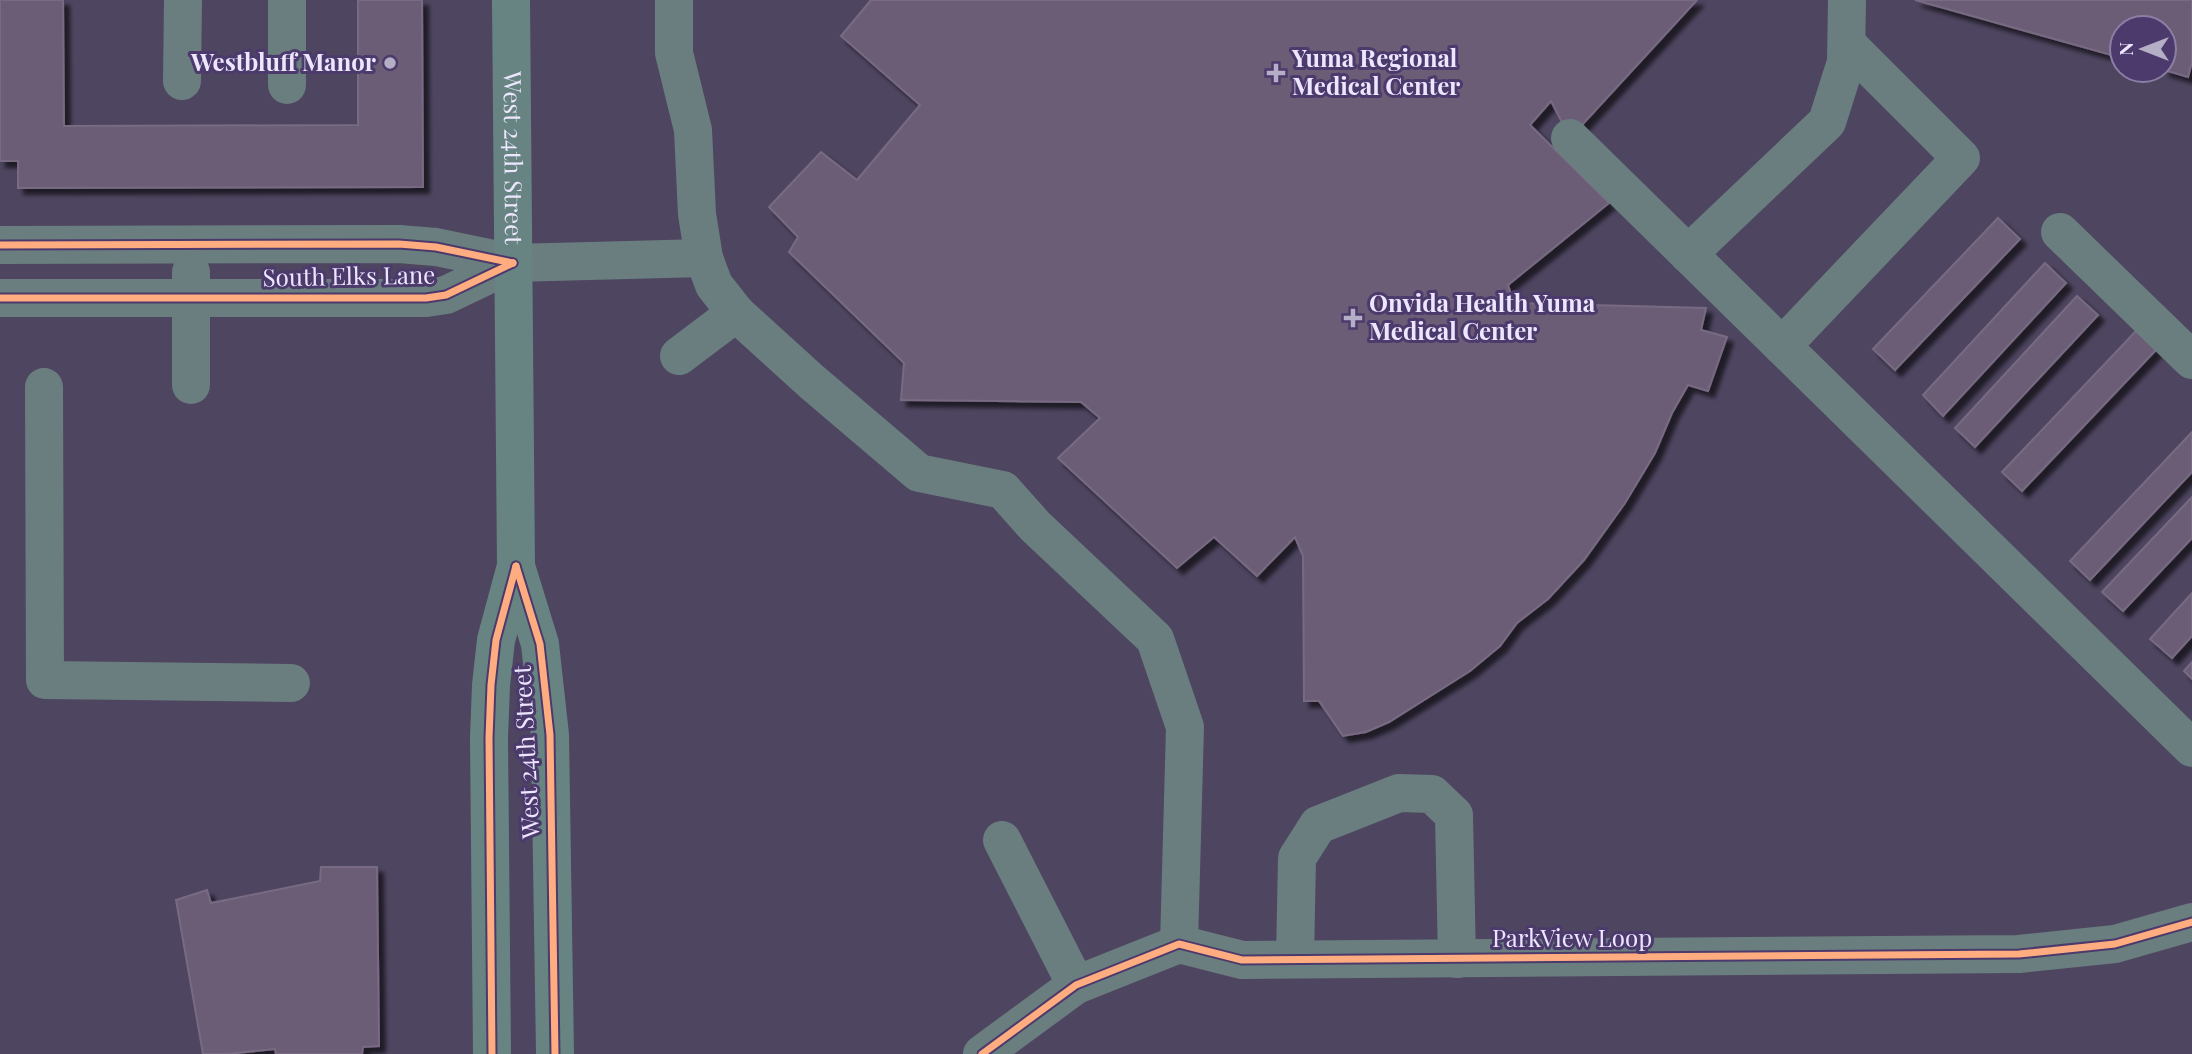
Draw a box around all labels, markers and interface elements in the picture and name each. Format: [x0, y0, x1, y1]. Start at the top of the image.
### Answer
north arrow [2108, 14, 2178, 84]
place label: Yuma Regional Medical Center [1291, 41, 1461, 101]
text: N [2112, 42, 2138, 56]
place label: Westbluff Manor [190, 45, 377, 77]
marker: Westbluff Manor [382, 55, 398, 71]
marker: Yuma Regional Medical Center [1266, 63, 1286, 83]
street label: West 24th Street [498, 70, 531, 245]
street label: South Elks Lane [262, 257, 436, 293]
place label: Onvida Health Yuma Medical Center [1369, 286, 1596, 346]
marker: Onvida Health Yuma Medical Center [1343, 308, 1363, 328]
street label: West 24th Street [504, 664, 546, 841]
street label: ParkView Loop [1492, 921, 1652, 953]

